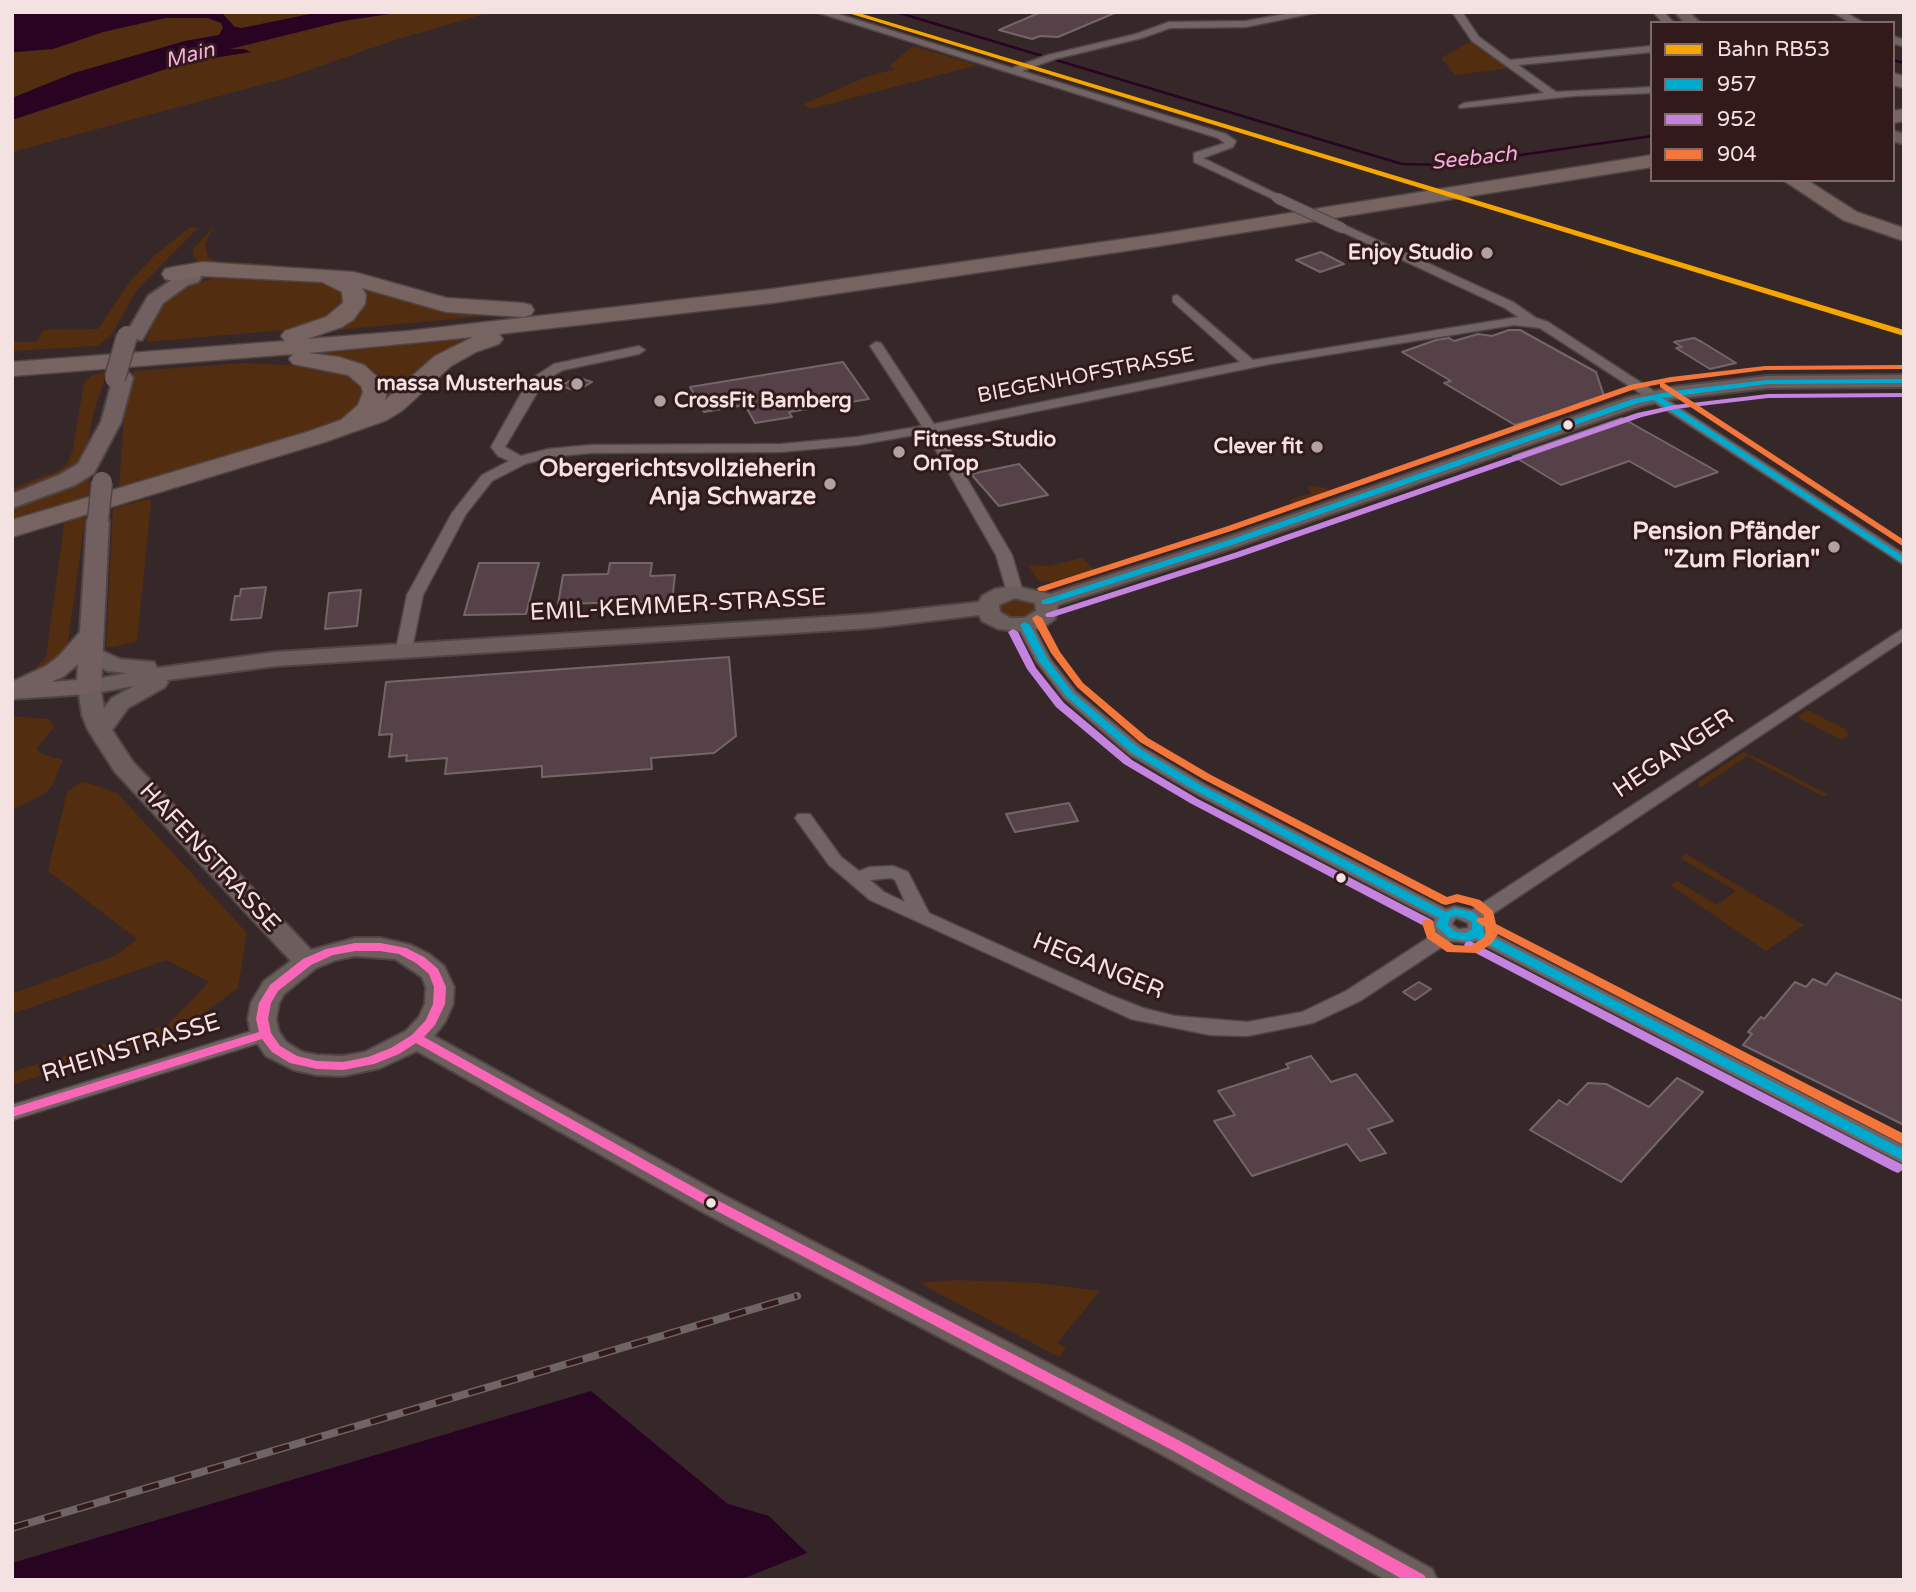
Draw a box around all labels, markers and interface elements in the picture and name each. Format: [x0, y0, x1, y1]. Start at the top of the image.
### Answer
legend [1650, 21, 1895, 182]
text: Bahn RB53 [1717, 37, 1830, 62]
water label: Main [163, 38, 217, 74]
text: 957 [1717, 72, 1757, 97]
text: 952 [1717, 107, 1757, 132]
water label: Seebach [1430, 142, 1518, 176]
text: 904 [1717, 142, 1757, 167]
place label: Enjoy Studio [1348, 240, 1473, 266]
marker: Enjoy Studio [1479, 245, 1495, 261]
street label: BIEGENHOFSTRASSE [975, 343, 1197, 409]
place label: massa Musterhaus [377, 371, 563, 397]
marker: massa Musterhaus [569, 376, 585, 392]
place label: CrossFit Bamberg [674, 388, 852, 414]
marker: CrossFit Bamberg [652, 393, 668, 409]
unlabelled marker [1561, 418, 1575, 432]
place label: Fitness-Studio OnTop [913, 427, 1056, 477]
place label: Clever fit [1214, 434, 1303, 460]
marker: Clever fit [1309, 439, 1325, 455]
marker: Fitness-Studio OnTop [891, 444, 907, 460]
place label: Obergerichtsvollzieherin Anja Schwarze [539, 456, 816, 512]
marker: Obergerichtsvollzieherin Anja Schwarze [822, 476, 838, 492]
place label: Pension Pfänder "Zum Florian" [1632, 519, 1820, 575]
marker: Pension Pfänder "Zum Florian" [1826, 539, 1842, 555]
street label: EMIL-KEMMER-STRASSE [529, 584, 827, 628]
street label: HEGANGER [1608, 703, 1740, 805]
street label: HAFENSTRASSE [132, 777, 286, 939]
unlabelled marker [1334, 871, 1348, 885]
street label: HEGANGER [1028, 928, 1168, 1006]
street label: RHEINSTRASSE [38, 1008, 224, 1090]
unlabelled marker [704, 1196, 718, 1210]

